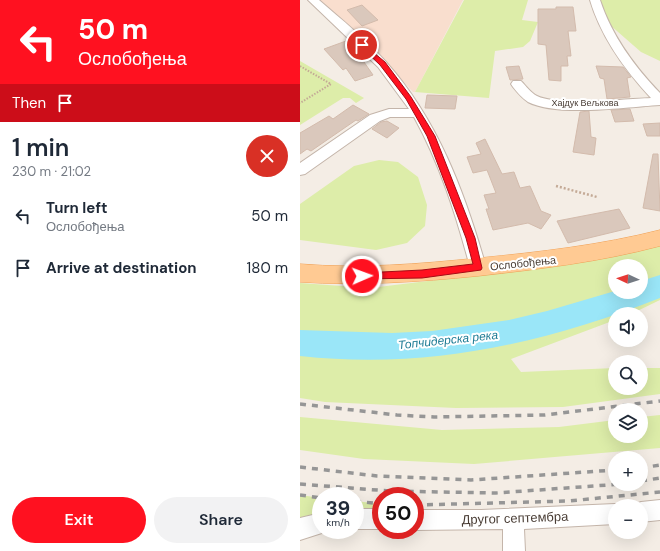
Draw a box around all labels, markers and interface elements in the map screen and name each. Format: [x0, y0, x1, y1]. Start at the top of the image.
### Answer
text: 50 m [78, 11, 148, 48]
icon: left [12, 16, 64, 68]
pin [345, 28, 379, 62]
icon: arrive [351, 34, 373, 56]
text: Ослобођења [78, 47, 187, 71]
icon: arrive [54, 92, 76, 114]
text: Then [12, 93, 46, 113]
street label: Хајдук Вељкова [552, 97, 619, 109]
text: 1 min [12, 132, 69, 163]
button: close [246, 135, 288, 177]
text: 230 m · 21:02 [12, 163, 91, 180]
text: Turn left [46, 198, 107, 218]
icon: left [12, 205, 34, 227]
text: 50 m [251, 206, 288, 226]
text: Ослобођења [46, 218, 125, 235]
street label: Ослобођења [489, 252, 558, 273]
position arrow [341, 255, 383, 297]
icon: arrive [12, 257, 34, 279]
text: Arrive at destination [46, 258, 197, 278]
text: 180 m [247, 258, 288, 278]
north arrow [608, 259, 648, 299]
map controls [608, 259, 648, 539]
button: sound [608, 307, 648, 347]
water label: Топчидерска река [397, 327, 499, 353]
button: search [608, 355, 648, 395]
button: layers [608, 403, 648, 443]
button: + [608, 451, 648, 491]
speed limit sign: 50 [372, 487, 424, 539]
text: 39 [326, 495, 350, 521]
button: Exit [12, 497, 146, 543]
button: Share [154, 497, 288, 543]
button: − [608, 499, 648, 539]
street label: Другог септембра [461, 508, 569, 528]
text: km/h [326, 516, 350, 529]

